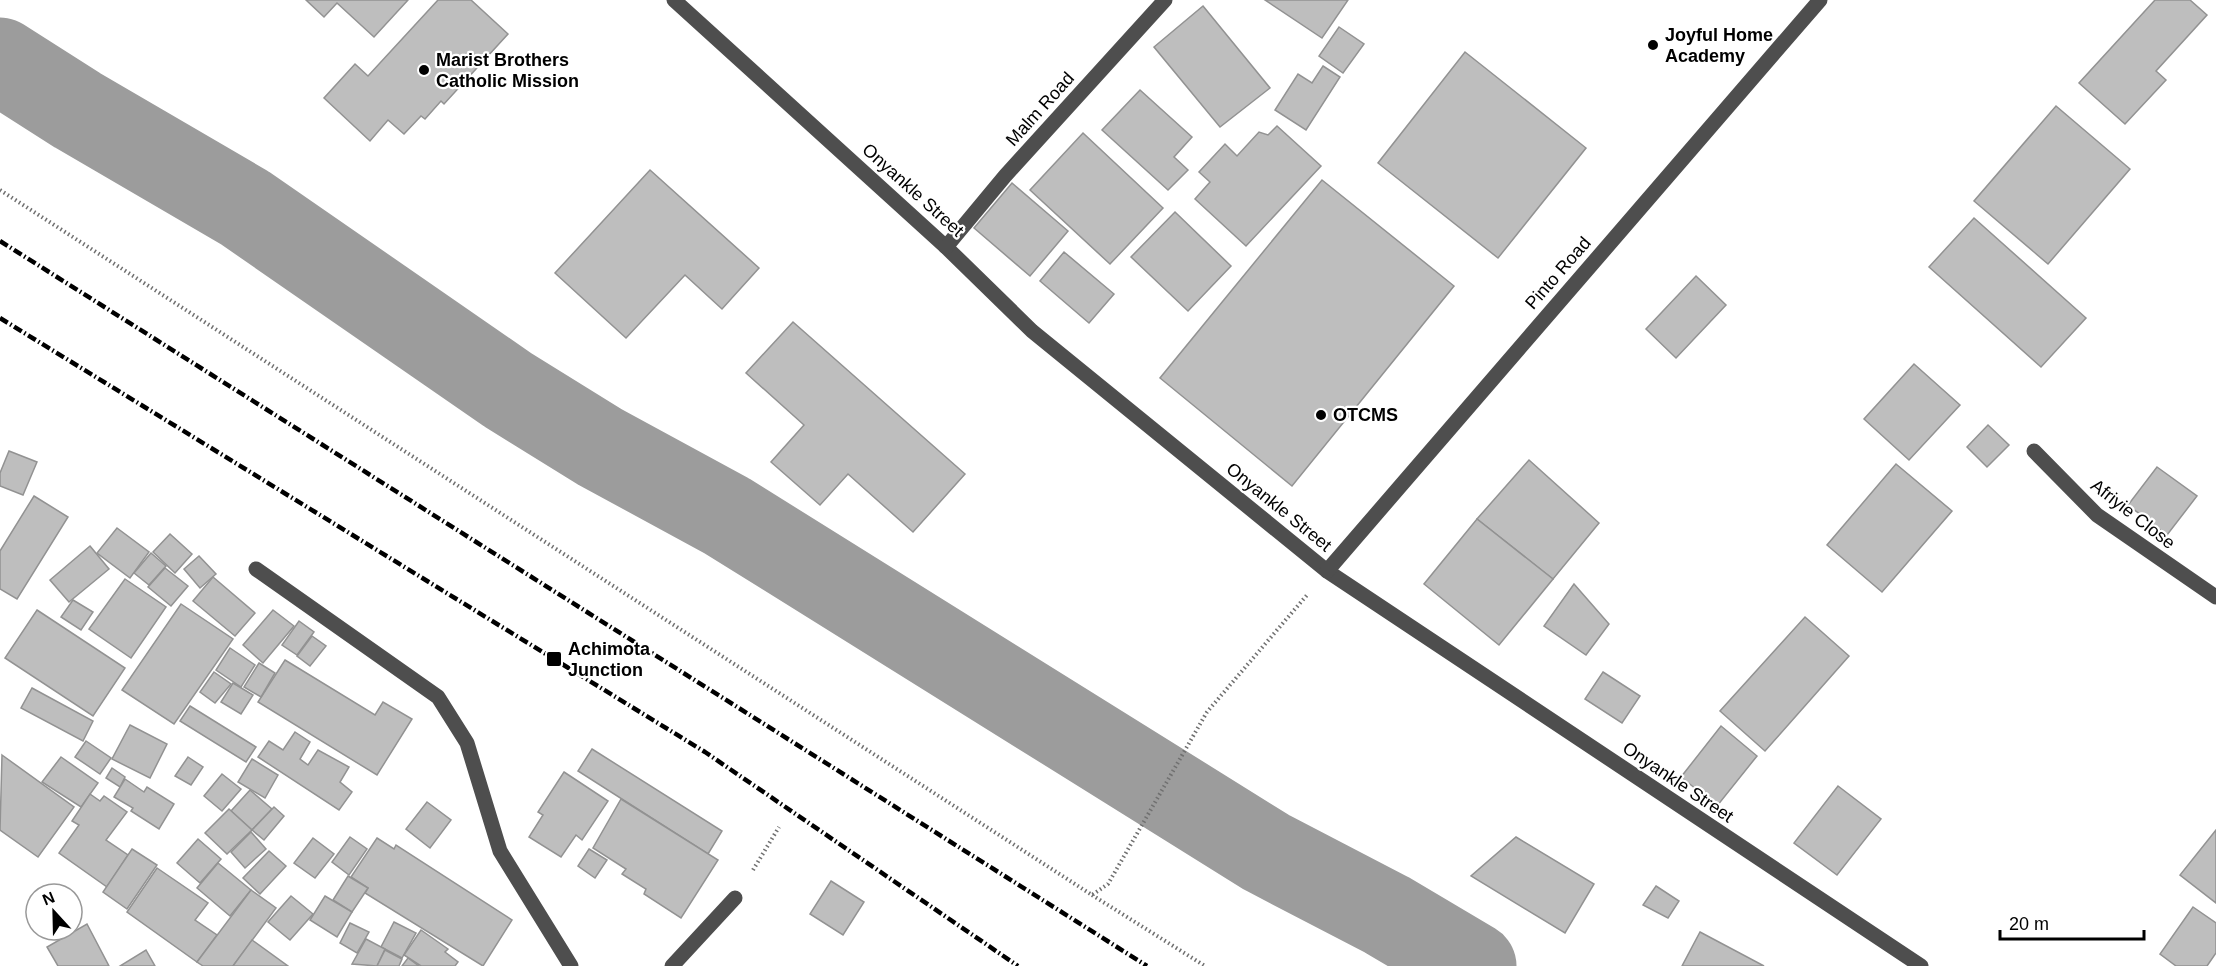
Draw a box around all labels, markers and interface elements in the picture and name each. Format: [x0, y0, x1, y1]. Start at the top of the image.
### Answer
place label: Joyful Home Academy [1665, 25, 1773, 66]
marker: Joyful Home Academy [1646, 38, 1660, 52]
place label: Marist Brothers Catholic Mission [436, 50, 579, 91]
marker: Marist Brothers Catholic Mission [417, 63, 431, 77]
street label: Malm Road [1002, 68, 1078, 150]
street label: Onyankle Street [858, 139, 968, 241]
street label: Pinto Road [1521, 233, 1595, 313]
place label: OTCMS [1333, 405, 1398, 425]
marker: OTCMS [1314, 408, 1328, 422]
street label: Onyankle Street [1223, 459, 1335, 555]
street label: Afriyie Close [2087, 475, 2179, 553]
place label: Achimota Junction [568, 639, 651, 680]
marker: Achimota Junction [545, 650, 563, 668]
street label: Onyankle Street [1619, 738, 1737, 826]
north arrow [24, 882, 84, 942]
text: N [40, 889, 57, 909]
scale bar [2000, 903, 2144, 941]
text: 20 m [2009, 914, 2049, 934]

